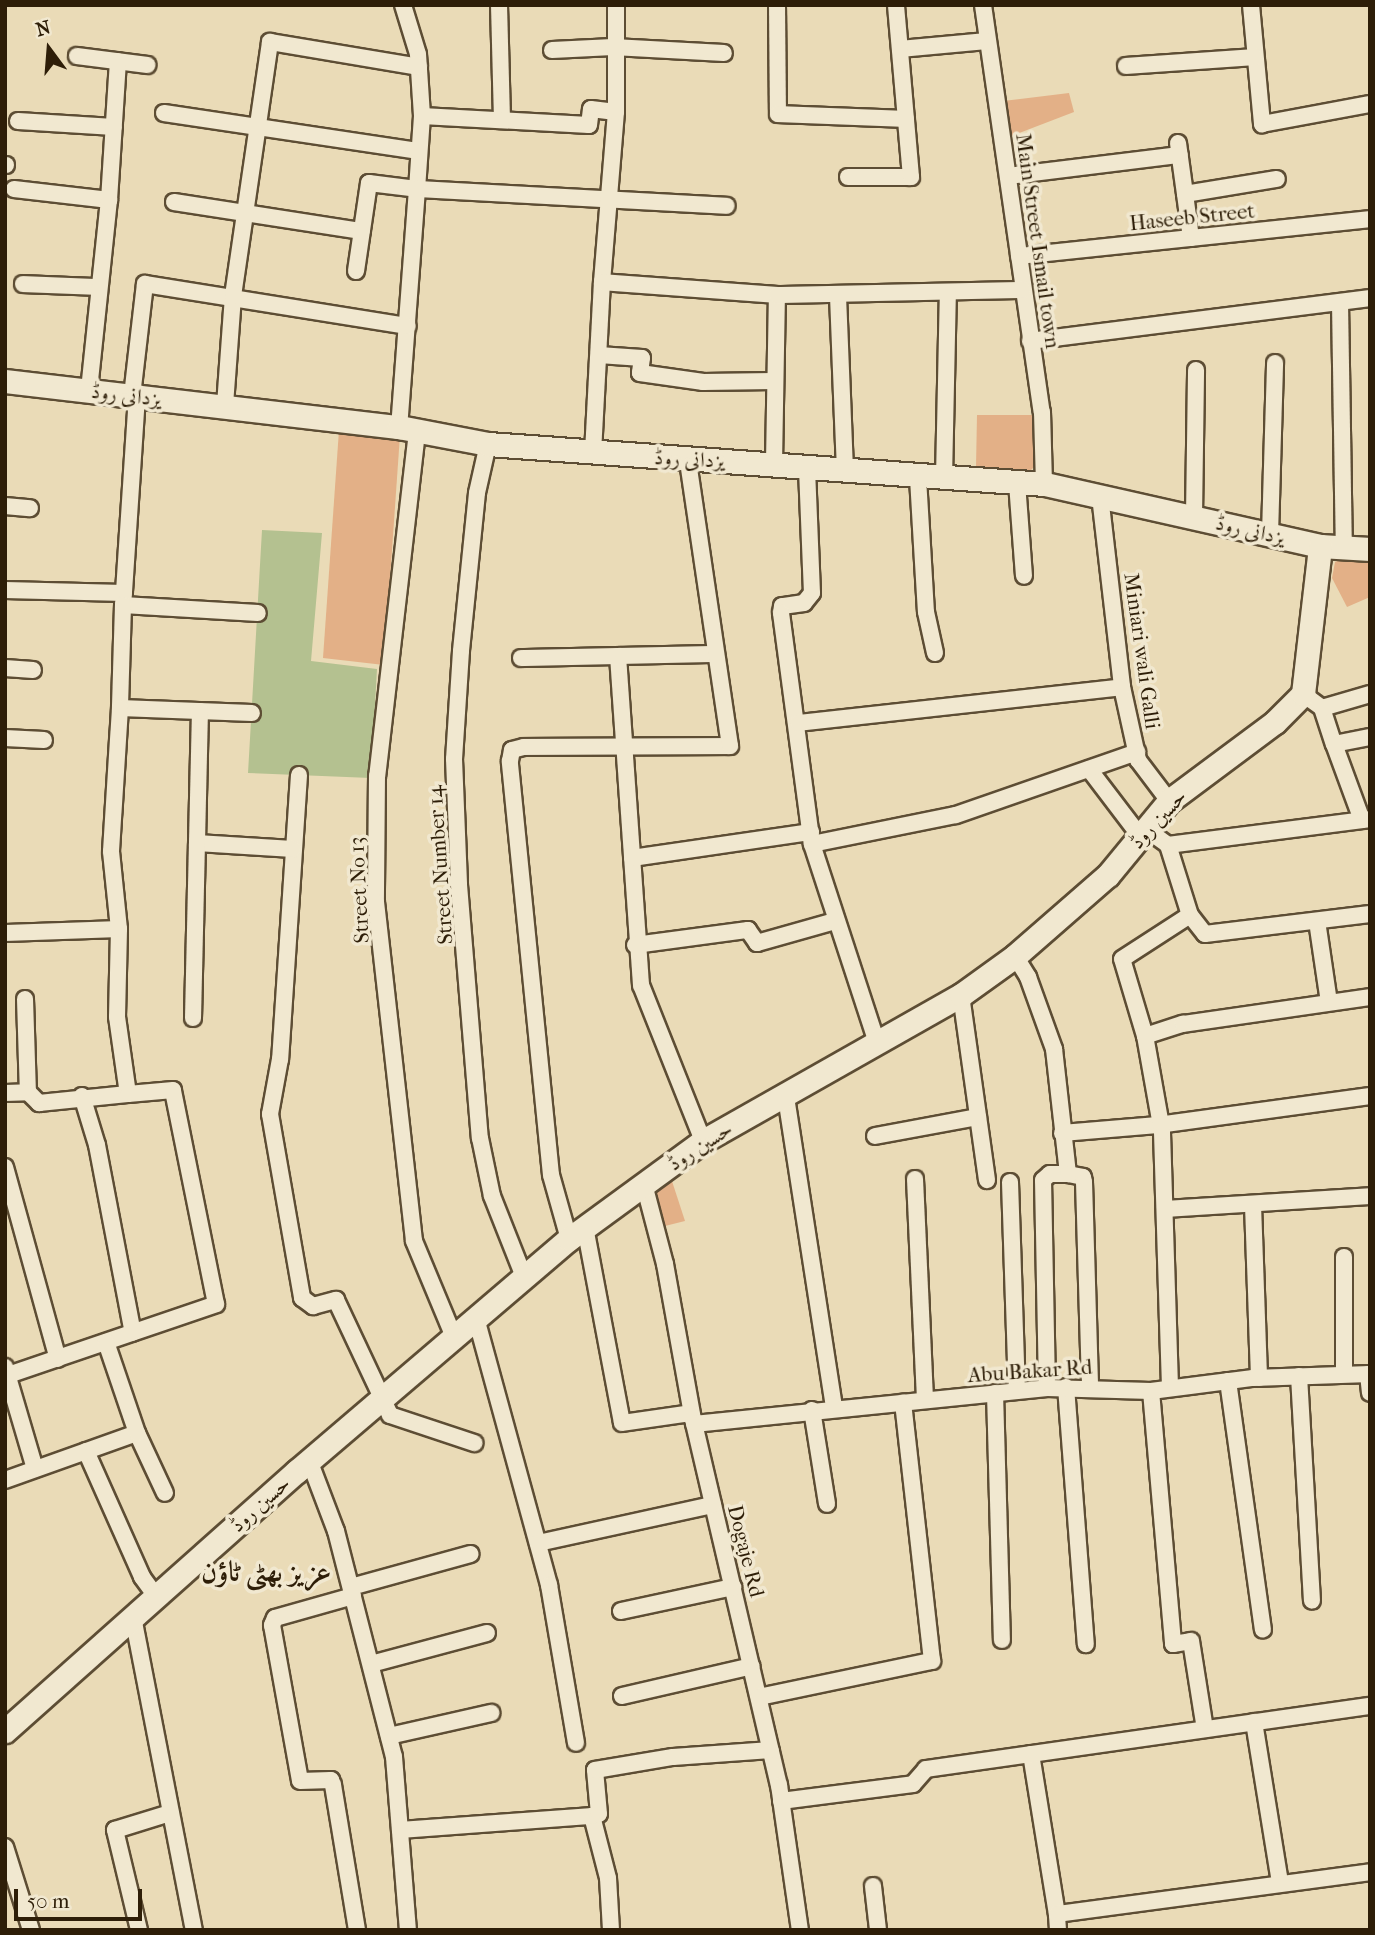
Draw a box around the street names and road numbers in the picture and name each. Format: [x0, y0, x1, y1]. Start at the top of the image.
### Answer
street label: Main Street Ismail town [1010, 132, 1066, 350]
street label: Haseeb Street [1128, 198, 1256, 236]
street label: یزدانی روڈ [90, 378, 162, 412]
street label: یزدانی روڈ [653, 445, 725, 473]
street label: یزدانی روڈ [1213, 510, 1287, 550]
street label: Miniari wali Galli [1119, 571, 1165, 731]
street label: حسین روڈ [1124, 784, 1192, 854]
street label: Street Number 14 [422, 785, 458, 945]
street label: Street No 13 [344, 836, 374, 944]
street label: حسین روڈ [663, 1116, 737, 1176]
street label: Abu Bakar Rd [967, 1354, 1093, 1388]
street label: حسین روڈ [225, 1470, 295, 1538]
street label: Dogaje Rd [722, 1502, 770, 1600]

